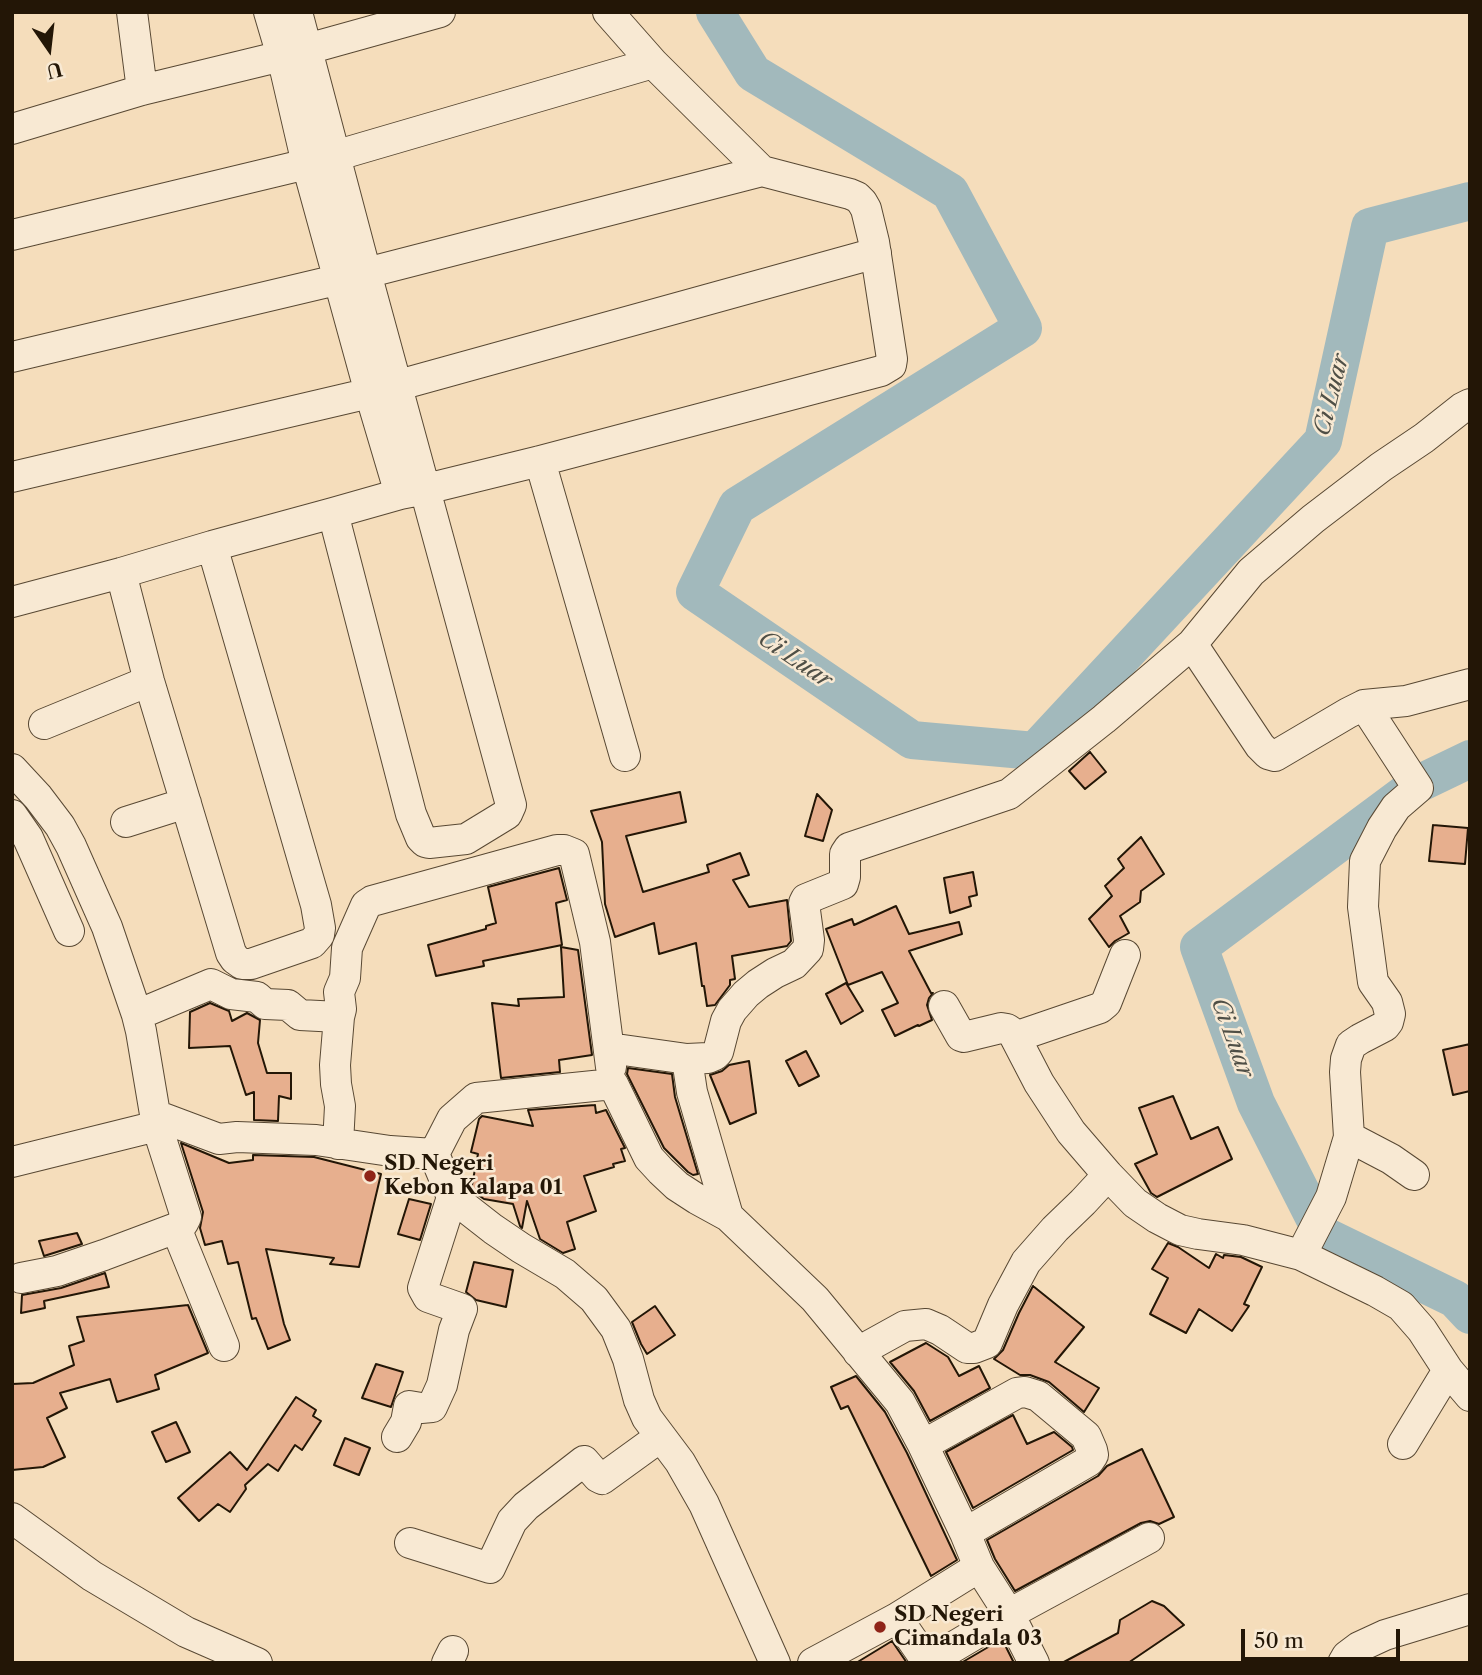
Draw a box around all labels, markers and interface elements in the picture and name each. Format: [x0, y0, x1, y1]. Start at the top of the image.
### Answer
north arrow [14, 14, 84, 84]
text: U [44, 57, 64, 83]
water label: Ci Luar [1309, 351, 1355, 439]
water label: Ci Luar [753, 625, 837, 695]
water label: Ci Luar [1205, 994, 1259, 1082]
place label: SD Negeri Kebon Kalapa 01 [384, 1151, 562, 1201]
marker: SD Negeri Kebon Kalapa 01 [362, 1168, 378, 1184]
place label: SD Negeri Cimandala 03 [894, 1602, 1042, 1652]
scale bar [1244, 1616, 1403, 1660]
marker: SD Negeri Cimandala 03 [872, 1619, 888, 1635]
text: 50 m [1254, 1628, 1304, 1653]

